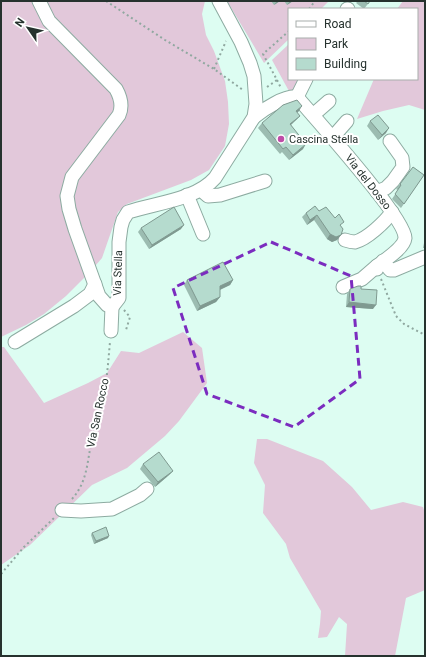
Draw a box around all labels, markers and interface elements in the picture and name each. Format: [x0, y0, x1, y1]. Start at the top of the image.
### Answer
north arrow [8, 8, 48, 48]
legend [288, 8, 418, 80]
text: N [13, 16, 28, 30]
text: Road [324, 17, 352, 31]
text: Park [324, 37, 349, 51]
text: Building [324, 57, 367, 71]
place label: Cascina Stella [289, 133, 358, 146]
marker: Cascina Stella [276, 134, 286, 144]
street label: Via del Dosso [342, 152, 394, 212]
street label: Via Stella [111, 250, 125, 296]
street label: Via San Rocco [84, 377, 112, 449]

